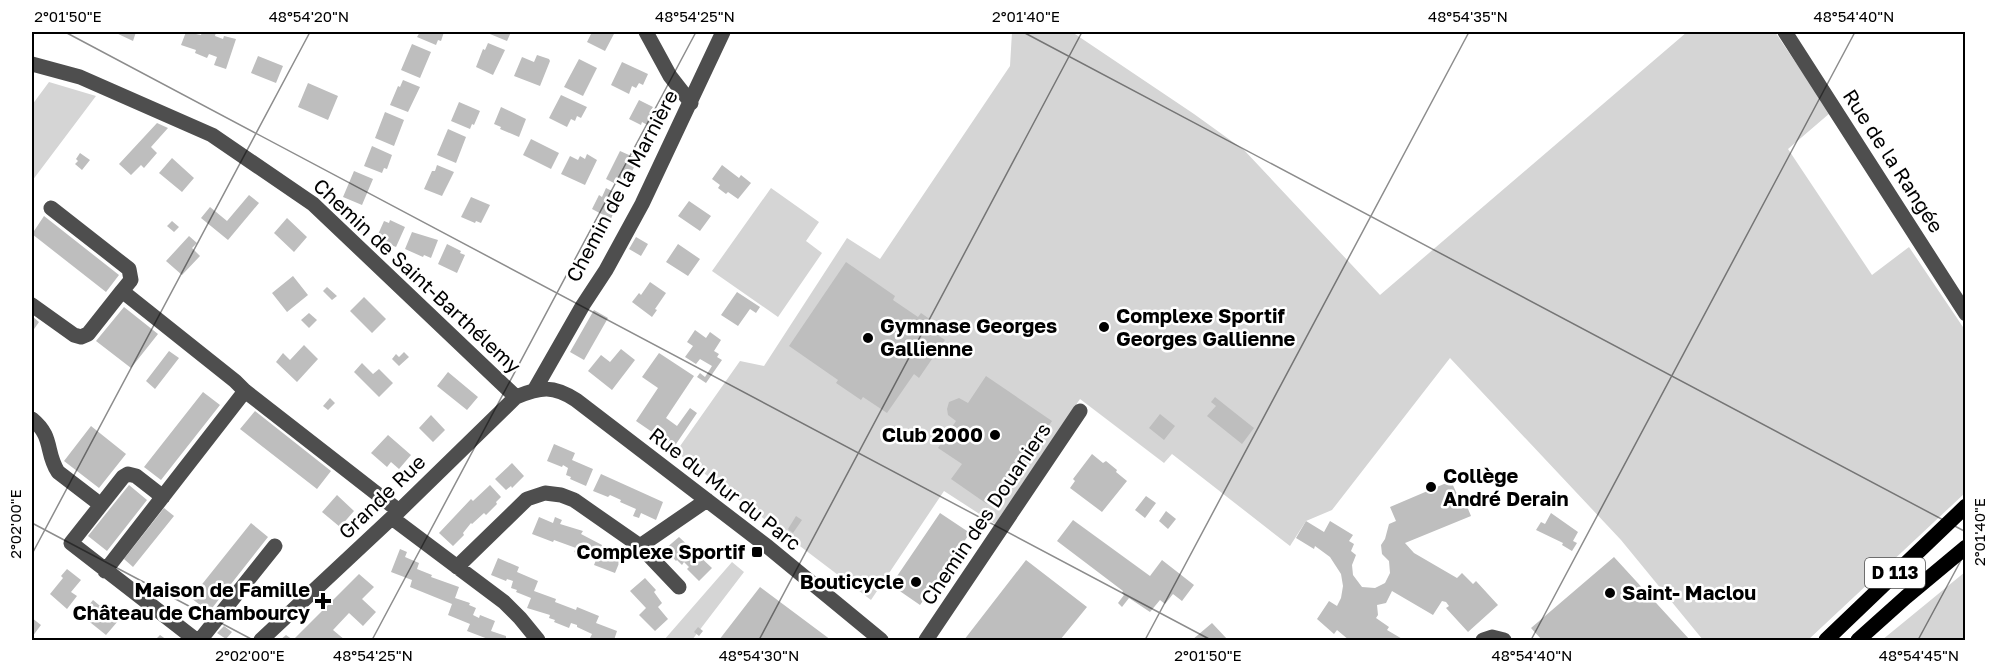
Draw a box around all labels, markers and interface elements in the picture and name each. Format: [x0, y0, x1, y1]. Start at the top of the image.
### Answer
text: 2°01'50"E [34, 7, 102, 25]
text: 48°54'20"N [269, 7, 349, 25]
text: 48°54'25"N [655, 7, 735, 25]
text: 2°01'40"E [992, 7, 1060, 25]
text: 48°54'35"N [1428, 7, 1508, 25]
text: 48°54'40"N [1813, 7, 1895, 25]
street label: Rue de la Rangée [1839, 84, 1949, 237]
street label: Chemin de la Marnière [560, 85, 682, 286]
street label: Chemin de Saint-Barthélemy [309, 173, 526, 378]
place label: Complexe Sportif Georges Gallienne [1116, 303, 1295, 350]
place label: Gymnase Georges Gallienne [880, 313, 1057, 360]
marker: Complexe Sportif Georges Gallienne [1097, 320, 1111, 334]
marker: Gymnase Georges Gallienne [861, 331, 875, 345]
street label: Chemin des Douaniers [915, 418, 1055, 609]
street label: Rue du Mur du Parc [645, 422, 806, 555]
place label: Club 2000 [882, 422, 983, 446]
marker: Club 2000 [988, 428, 1002, 442]
street label: Grande Rue [333, 449, 430, 544]
place label: Collège André Derain [1443, 463, 1569, 510]
marker: Collège André Derain [1424, 480, 1438, 494]
text: 2°02'00"E [6, 489, 24, 559]
text: 2°01'40"E [1970, 498, 1988, 566]
place label: Complexe Sportif [576, 539, 746, 563]
marker: Complexe Sportif [750, 545, 764, 559]
road number: D 113 [1865, 558, 1925, 588]
place label: Bouticycle [800, 569, 904, 593]
marker: Bouticycle [909, 575, 923, 589]
place label: Maison de Famille Château de Chambourcy [72, 577, 310, 624]
place label: Saint- Maclou [1622, 580, 1756, 604]
marker: Saint- Maclou [1603, 586, 1617, 600]
marker: Maison de Famille Château de Chambourcy [314, 592, 332, 610]
text: 2°02'00"E [215, 646, 285, 664]
text: 48°54'25"N [333, 646, 413, 664]
text: 48°54'30"N [719, 646, 799, 664]
text: 2°01'50"E [1174, 646, 1242, 664]
text: 48°54'40"N [1491, 646, 1573, 664]
text: 48°54'45"N [1879, 646, 1959, 664]

